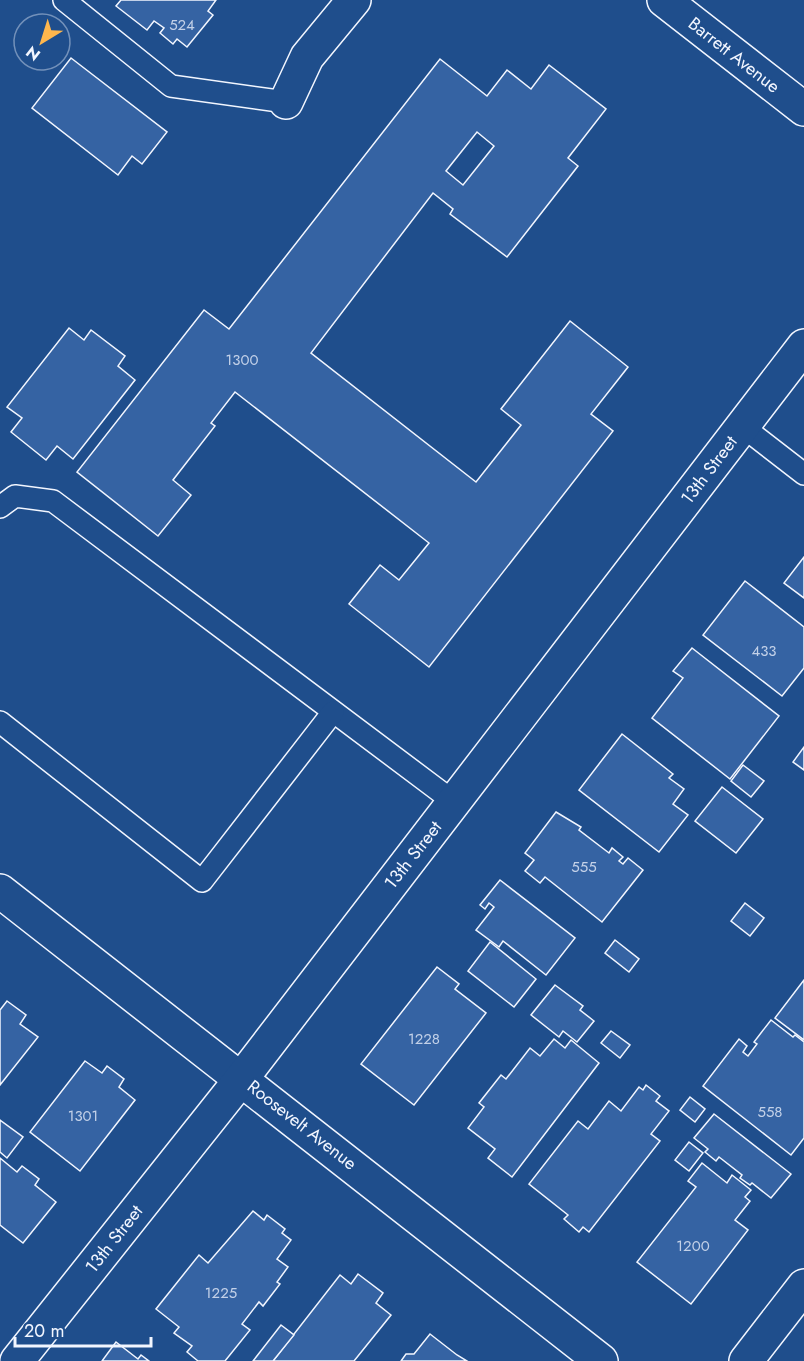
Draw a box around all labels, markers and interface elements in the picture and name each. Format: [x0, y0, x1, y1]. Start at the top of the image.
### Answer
street label: Barrett Avenue [683, 11, 785, 99]
north arrow [12, 12, 72, 72]
house number: 524 [169, 14, 195, 36]
text: N [21, 40, 45, 66]
house number: 1300 [226, 349, 258, 371]
street label: 13th Street [675, 430, 744, 510]
house number: 433 [751, 640, 777, 662]
street label: 13th Street [378, 815, 448, 895]
house number: 555 [571, 856, 597, 878]
house number: 1228 [408, 1028, 440, 1050]
street label: Roosevelt Avenue [242, 1074, 362, 1176]
house number: 558 [757, 1101, 783, 1123]
house number: 1301 [68, 1105, 98, 1127]
street label: 13th Street [79, 1199, 149, 1279]
house number: 1200 [676, 1235, 710, 1257]
house number: 1225 [205, 1282, 237, 1304]
scale bar [15, 1310, 152, 1348]
text: 20 m [24, 1318, 64, 1344]

